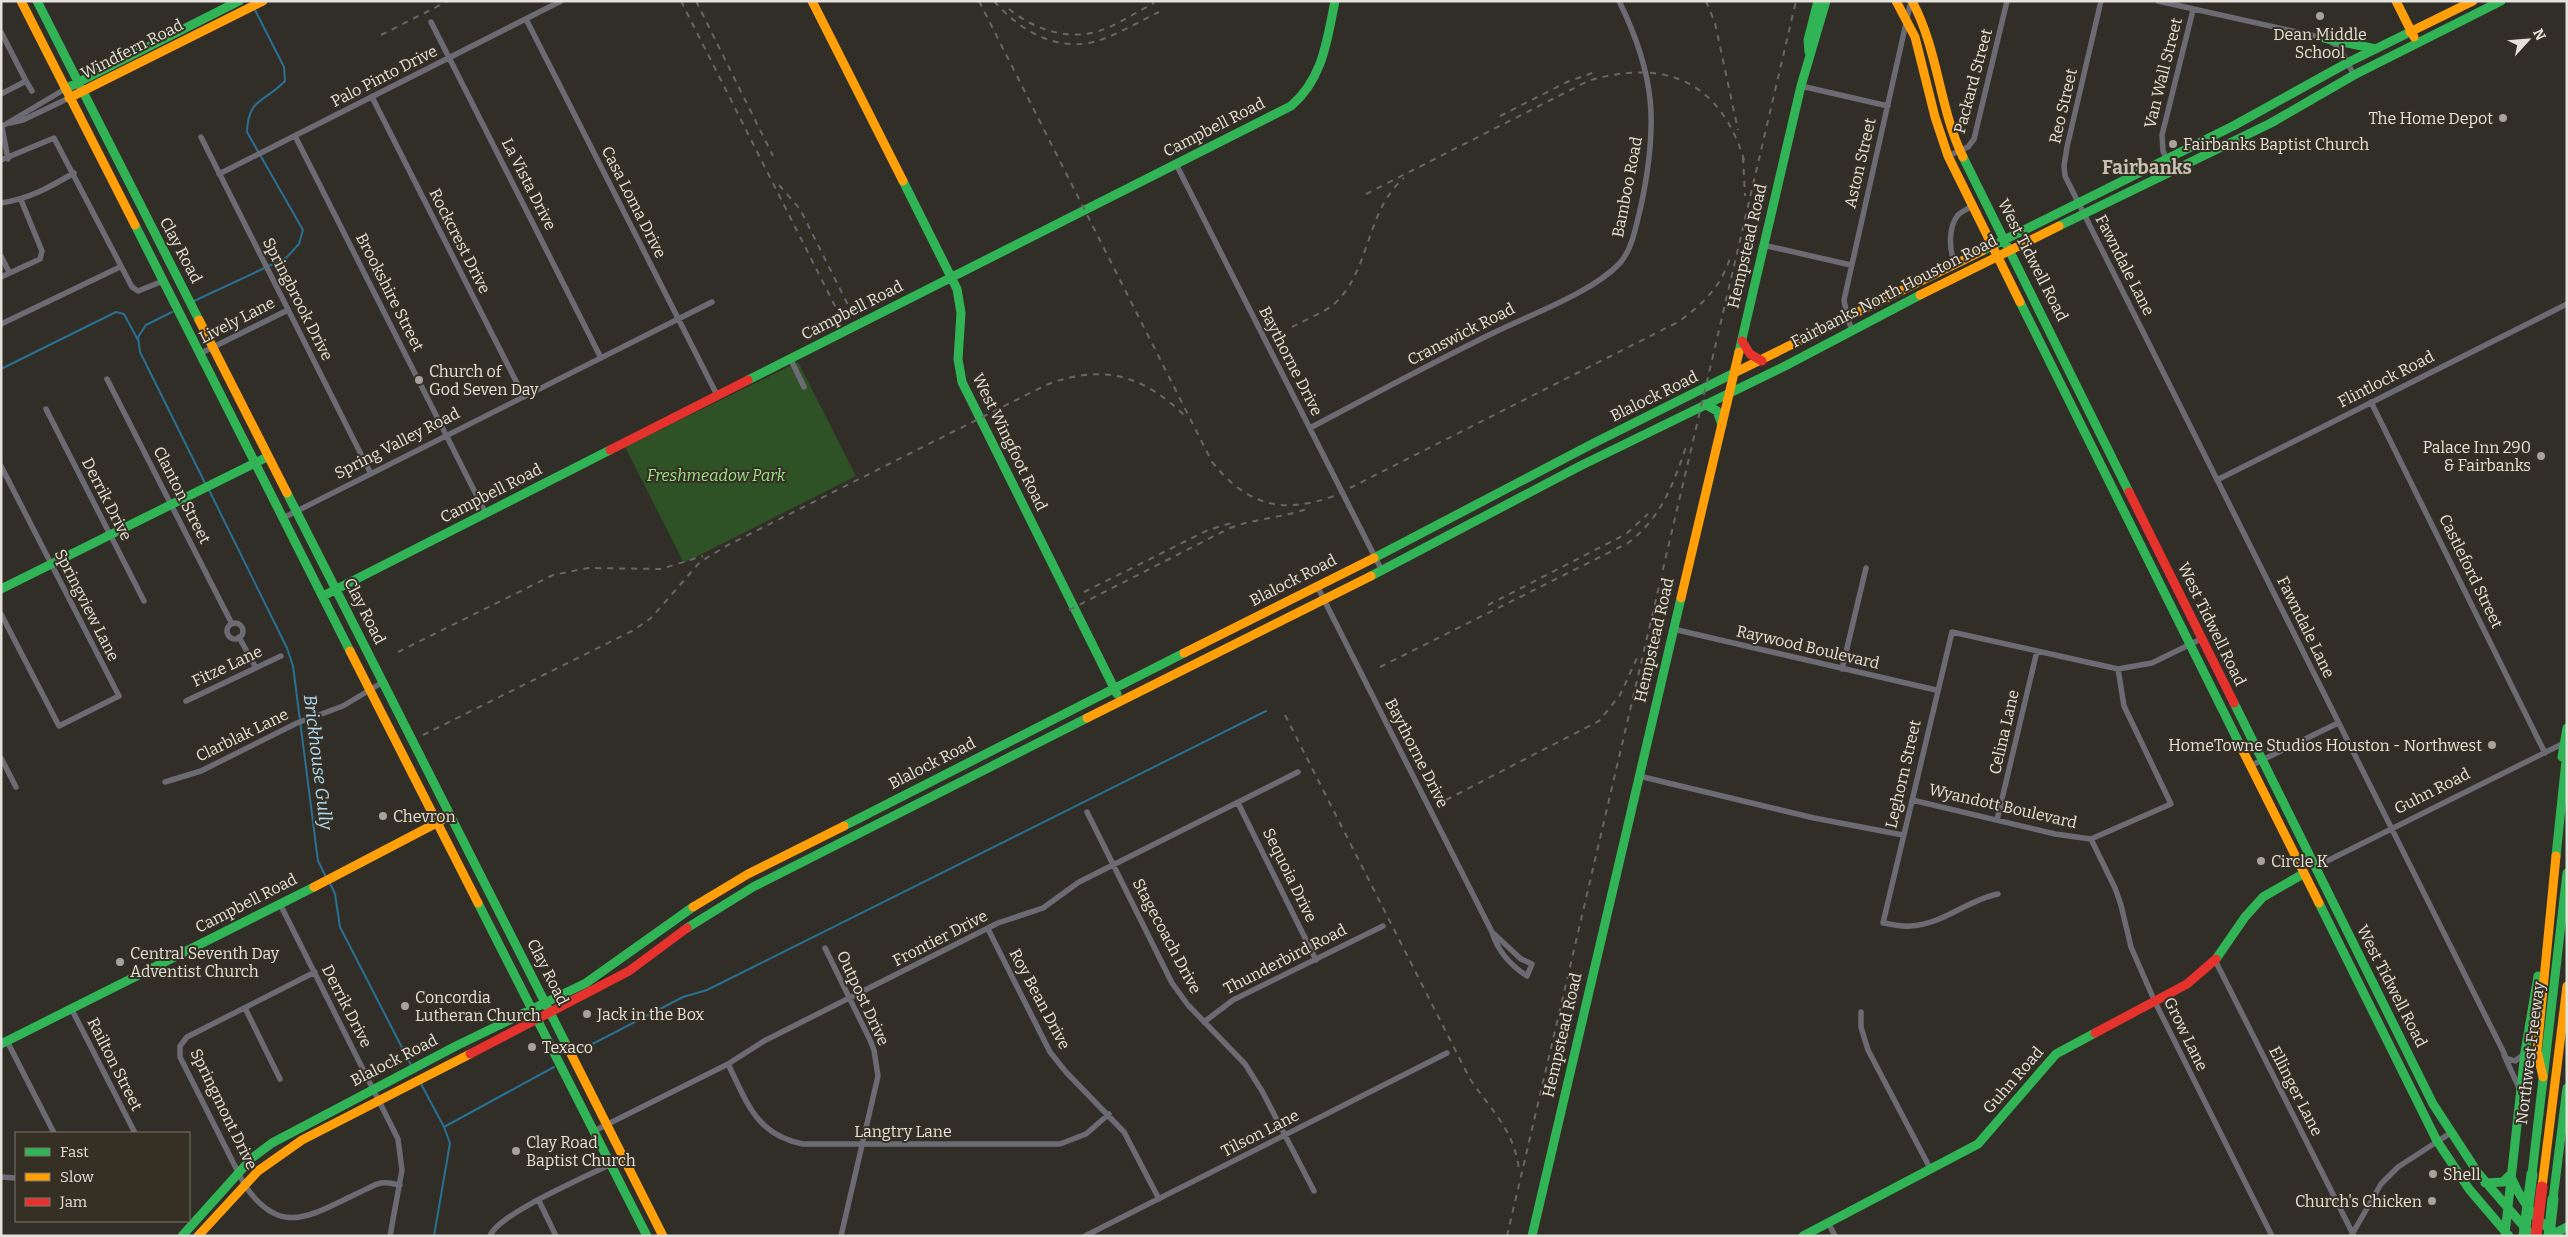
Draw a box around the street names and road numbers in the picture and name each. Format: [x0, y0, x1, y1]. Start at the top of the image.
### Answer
street label: Windfern Road [78, 15, 187, 83]
street label: Van Wall Street [2140, 16, 2186, 130]
street label: Packard Street [1950, 26, 1996, 135]
street label: Palo Pinto Drive [328, 41, 440, 111]
street label: Reo Street [2045, 66, 2081, 145]
street label: Campbell Road [1160, 93, 1268, 161]
street label: Aston Street [1840, 116, 1880, 210]
street label: Bamboo Road [1608, 134, 1646, 239]
street label: La Vista Drive [498, 135, 560, 233]
street label: Casa Loma Drive [598, 143, 670, 261]
street label: Hempstead Road [1723, 181, 1771, 310]
street label: Rockcrest Drive [425, 185, 495, 297]
street label: West Tidwell Road [1994, 196, 2072, 325]
street label: Fawndale Lane [2091, 211, 2159, 319]
street label: Clay Road [156, 214, 206, 287]
street label: Brookshire Street [352, 230, 428, 354]
street label: Fairbanks North Houston Road [1788, 230, 2001, 351]
street label: Springbrook Drive [259, 234, 337, 364]
street label: Campbell Road [798, 276, 906, 344]
street label: Lively Lane [196, 293, 278, 347]
street label: Cranswick Road [1404, 299, 1518, 369]
street label: Baythorne Drive [1255, 303, 1327, 419]
street label: Flintlock Road [2335, 346, 2438, 411]
street label: Blalock Road [1607, 366, 1701, 425]
street label: West Wingfoot Road [969, 370, 1052, 514]
street label: Spring Valley Road [331, 403, 463, 483]
street label: Clanton Street [149, 443, 215, 547]
street label: Derrik Drive [78, 454, 136, 544]
street label: Campbell Road [437, 459, 545, 527]
street label: Castleford Street [2435, 511, 2507, 631]
street label: Springview Lane [51, 546, 123, 664]
street label: Blalock Road [1246, 550, 1340, 610]
street label: West Tidwell Road [2174, 559, 2250, 689]
street label: Fawndale Lane [2273, 573, 2339, 681]
street label: Clay Road [340, 575, 390, 648]
street label: Hempstead Road [1630, 575, 1678, 704]
street label: Raywood Boulevard [1735, 621, 1882, 673]
street label: Fitze Lane [189, 641, 265, 691]
street label: Celina Lane [1985, 688, 2023, 776]
street label: Baythorne Drive [1381, 695, 1453, 811]
street label: Clarblak Lane [193, 704, 291, 766]
street label: Leghorn Street [1881, 718, 1925, 830]
street label: Blalock Road [885, 733, 979, 793]
street label: Guhn Road [2391, 764, 2473, 818]
street label: Wyandott Boulevard [1927, 780, 2079, 832]
street label: Sequoia Drive [1259, 825, 1321, 925]
street label: Campbell Road [192, 869, 300, 937]
street label: Stagecoach Drive [1129, 875, 1205, 997]
street label: Frontier Drive [889, 906, 991, 970]
street label: Thunderbird Road [1220, 920, 1350, 998]
street label: West Tidwell Road [2353, 922, 2431, 1051]
street label: Clay Road [523, 936, 573, 1009]
street label: Roy Bean Drive [1006, 945, 1074, 1053]
street label: Outpost Drive [833, 948, 893, 1048]
street label: Derrik Drive [318, 961, 376, 1051]
street label: Hempstead Road [1538, 970, 1586, 1099]
street label: Northwest Freeway [2512, 980, 2548, 1125]
street label: Grow Lane [2160, 994, 2212, 1074]
street label: Railton Street [83, 1014, 147, 1114]
street label: Blalock Road [347, 1030, 441, 1090]
street label: Guhn Road [1979, 1042, 2048, 1117]
street label: Ellinger Lane [2265, 1043, 2327, 1139]
street label: Springmont Drive [186, 1045, 262, 1173]
street label: Tilson Lane [1218, 1105, 1302, 1161]
street label: Langtry Lane [854, 1122, 952, 1141]

